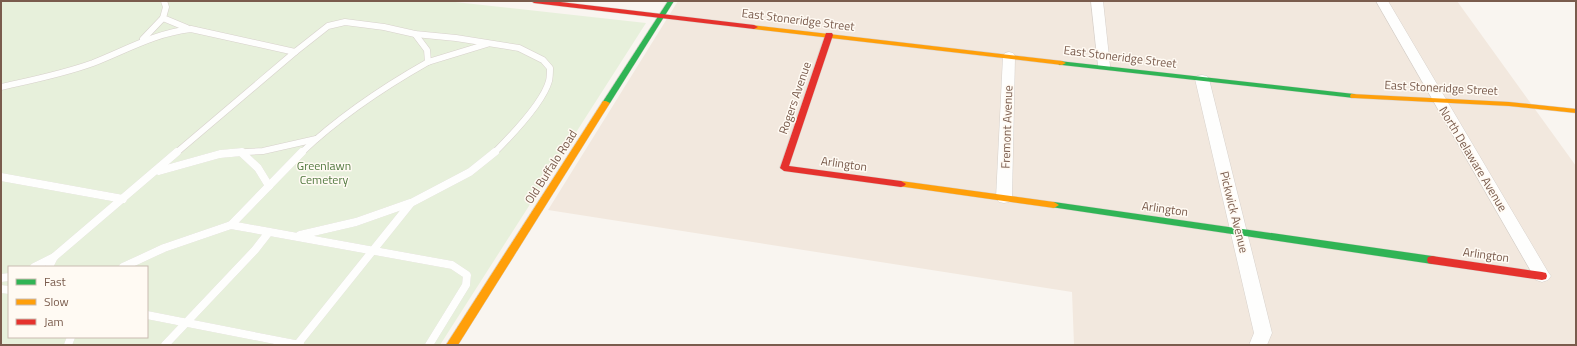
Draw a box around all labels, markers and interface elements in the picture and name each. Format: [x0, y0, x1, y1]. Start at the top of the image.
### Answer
street label: East Stoneridge Street [741, 3, 856, 36]
street label: East Stoneridge Street [1063, 40, 1178, 73]
street label: Rogers Avenue [773, 59, 816, 137]
street label: East Stoneridge Street [1384, 75, 1499, 100]
street label: Fremont Avenue [996, 85, 1017, 169]
street label: North Delaware Avenue [1434, 103, 1512, 215]
street label: Old Buffalo Road [519, 126, 582, 208]
street label: Arlington [820, 151, 868, 176]
park label: Greenlawn Cemetery [297, 156, 351, 189]
street label: Pickwick Avenue [1215, 169, 1254, 255]
street label: Arlington [1141, 196, 1189, 221]
street label: Arlington [1462, 242, 1510, 267]
legend [8, 266, 148, 338]
text: Fast [44, 272, 67, 291]
text: Slow [44, 292, 69, 311]
text: Jam [44, 312, 64, 331]

